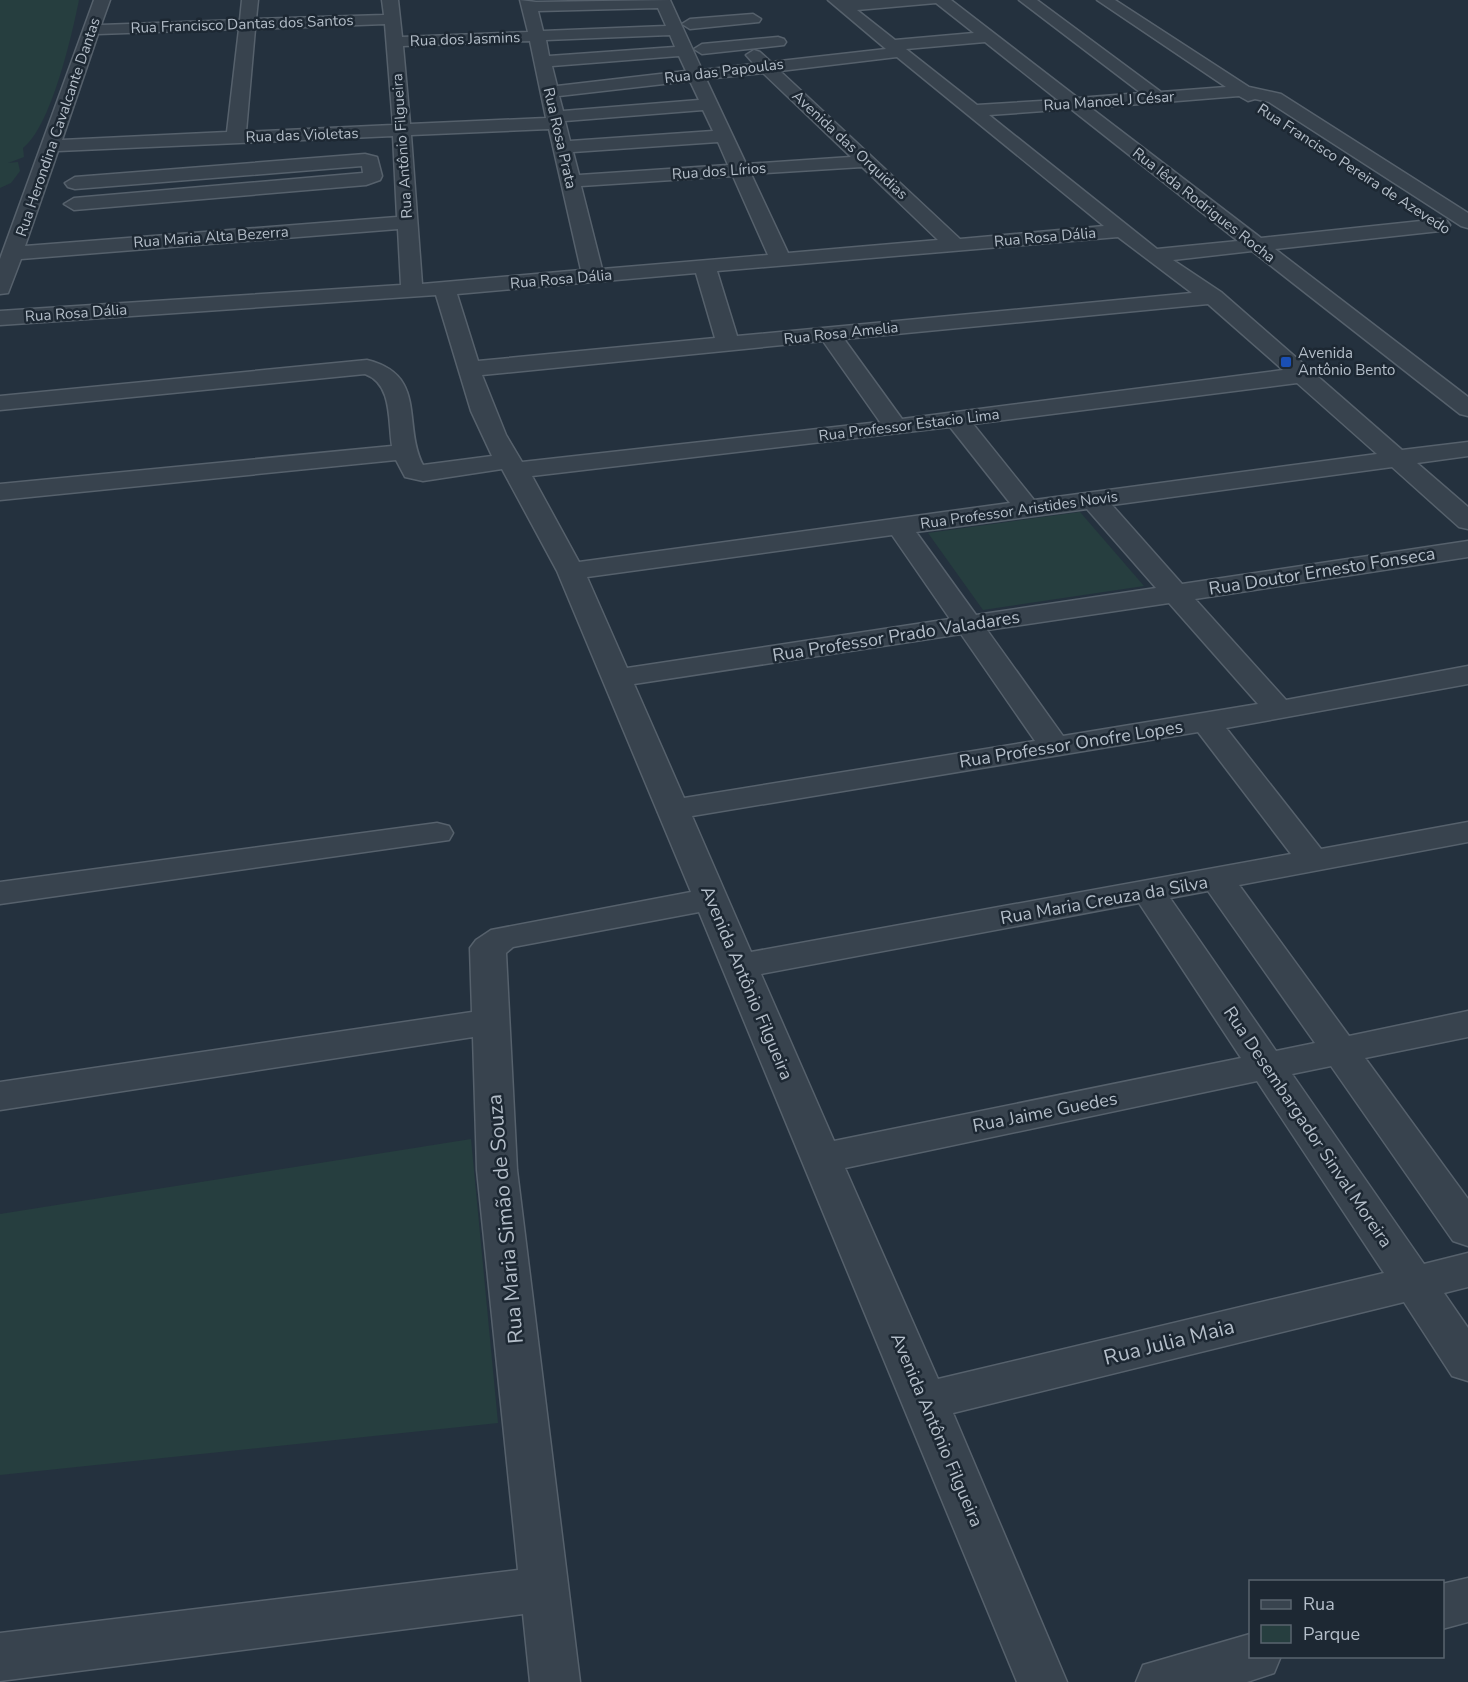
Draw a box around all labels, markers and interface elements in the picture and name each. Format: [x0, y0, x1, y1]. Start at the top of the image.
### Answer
street label: Rua Francisco Dantas dos Santos [130, 10, 354, 38]
street label: Rua Herondina Cavalcante Dantas [11, 15, 105, 239]
street label: Rua dos Jasmins [409, 27, 521, 51]
street label: Rua das Papoulas [663, 54, 785, 88]
street label: Rua Antônio Filgueira [387, 73, 417, 219]
street label: Rua Rosa Prata [539, 85, 581, 191]
street label: Avenida das Orquidias [788, 86, 912, 204]
street label: Rua Manoel J César [1043, 86, 1176, 116]
street label: Rua Francisco Pereira de Azevedo [1254, 99, 1454, 239]
street label: Rua das Violetas [245, 123, 359, 147]
street label: Rua Iêda Rodrigues Rocha [1128, 143, 1280, 267]
street label: Rua dos Lírios [671, 158, 767, 184]
street label: Rua Maria Alta Bezerra [133, 222, 289, 252]
street label: Rua Rosa Dália [993, 223, 1097, 251]
street label: Rua Rosa Dália [509, 265, 613, 293]
street label: Rua Rosa Dália [24, 299, 128, 327]
street label: Rua Rosa Amelia [783, 317, 899, 349]
place label: Avenida Antônio Bento [1298, 343, 1395, 380]
marker: Avenida Antônio Bento [1279, 355, 1293, 369]
street label: Rua Professor Estacio Lima [818, 404, 1000, 446]
street label: Rua Professor Aristides Novis [919, 486, 1119, 534]
street label: Rua Doutor Ernesto Fonseca [1207, 541, 1437, 601]
street label: Rua Professor Prado Valadares [771, 605, 1021, 667]
street label: Rua Professor Onofre Lopes [957, 714, 1185, 774]
street label: Rua Maria Creuza da Silva [998, 870, 1210, 930]
street label: Avenida Antônio Filgueira [695, 882, 799, 1084]
street label: Rua Desembargador Sinval Moreira [1218, 1002, 1398, 1252]
street label: Rua Jaime Guedes [971, 1086, 1119, 1138]
street label: Rua Maria Simão de Souza [480, 1093, 530, 1345]
street label: Rua Julia Maia [1101, 1312, 1237, 1372]
street label: Avenida Antônio Filgueira [885, 1329, 989, 1531]
legend [1249, 1580, 1444, 1658]
text: Rua [1303, 1592, 1335, 1616]
text: Parque [1303, 1622, 1360, 1646]

